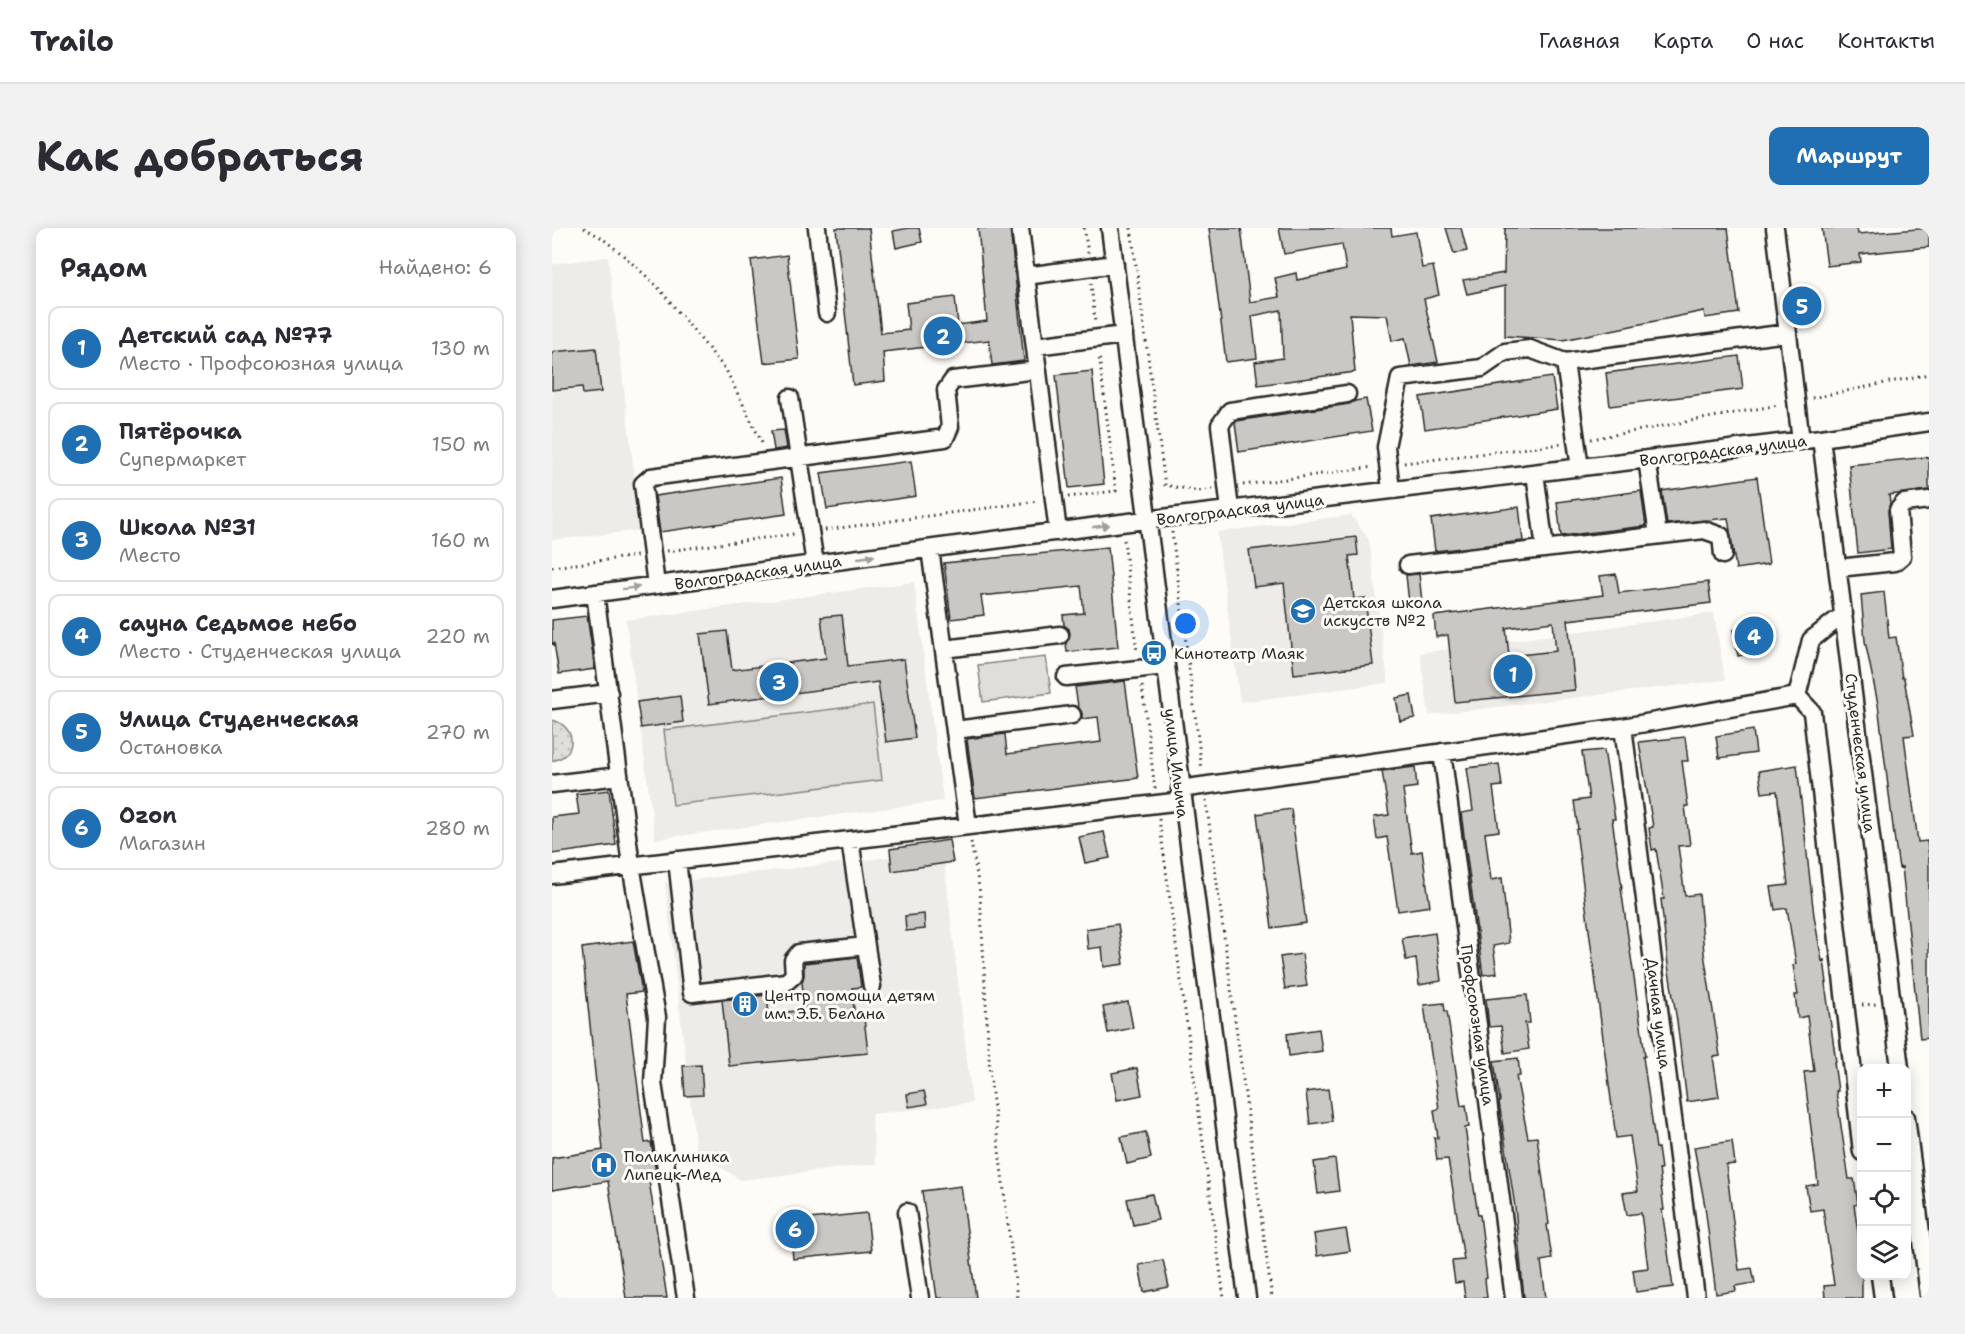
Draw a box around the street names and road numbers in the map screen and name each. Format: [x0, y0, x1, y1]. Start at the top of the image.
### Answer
street label: Волгоградская улица [1638, 430, 1808, 471]
street label: Волгоградская улица [1155, 489, 1325, 530]
street label: Волгоградская улица [673, 550, 843, 595]
street label: Студенческая улица [1840, 672, 1881, 834]
street label: улица Ильича [1159, 707, 1194, 819]
street label: Профсоюзная улица [1456, 943, 1499, 1107]
street label: Дачная улица [1641, 956, 1676, 1070]

